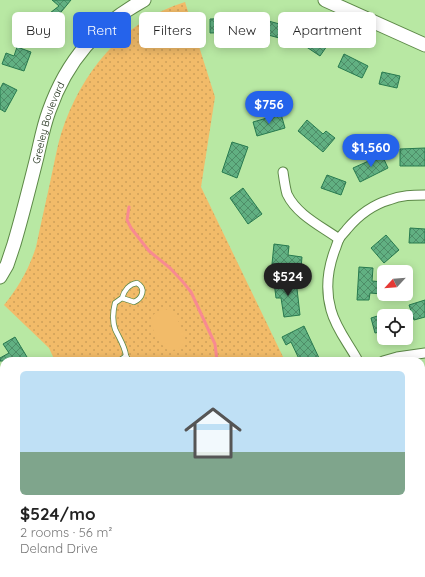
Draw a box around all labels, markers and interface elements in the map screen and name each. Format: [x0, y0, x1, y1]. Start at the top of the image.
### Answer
chip: Buy [12, 12, 65, 48]
chip: Rent [73, 12, 131, 48]
chip: Filters [139, 12, 206, 48]
chip: New [214, 12, 270, 48]
chip: Apartment [278, 12, 376, 48]
street label: Greeley Boulevard [29, 80, 67, 165]
pin: $756 [245, 91, 293, 125]
text: $756 [254, 96, 284, 112]
pin: $1,560 [338, 134, 404, 168]
text: $1,560 [351, 139, 391, 155]
pin: $524 [264, 263, 312, 297]
north arrow [377, 265, 413, 301]
map controls [377, 265, 413, 345]
text: $524 [273, 268, 303, 284]
button: locate [377, 309, 413, 345]
icon: home [177, 397, 249, 469]
text: $524/mo [20, 503, 96, 524]
text: 2 rooms · 56 m² [20, 524, 112, 540]
text: Deland Drive [20, 540, 98, 556]

